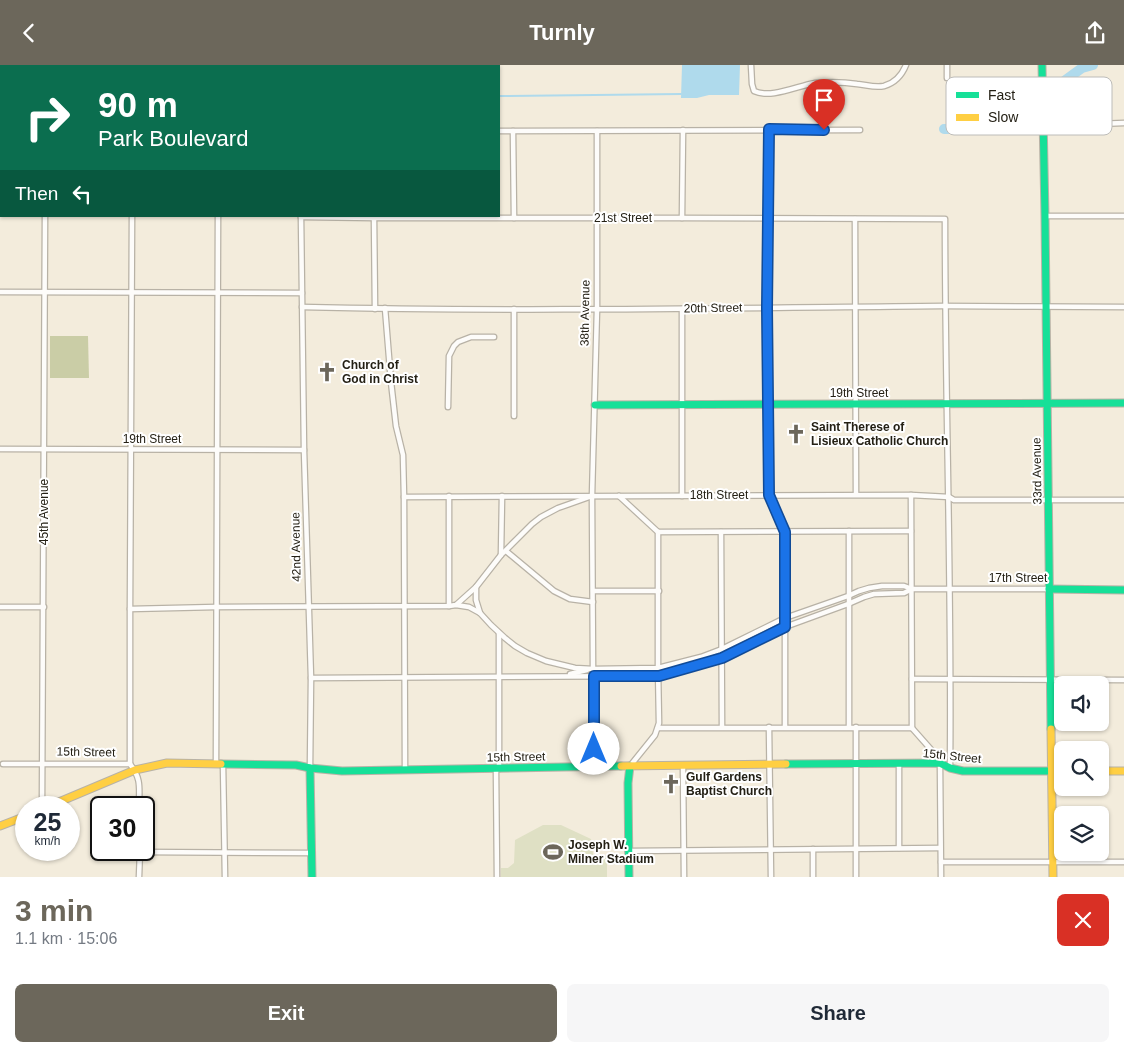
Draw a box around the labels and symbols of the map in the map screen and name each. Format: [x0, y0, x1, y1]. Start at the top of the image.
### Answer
legend [946, 77, 1112, 135]
pin [803, 79, 845, 130]
text: Fast [988, 87, 1015, 103]
text: Slow [988, 109, 1019, 125]
street label: 21st Street [594, 211, 653, 225]
street label: 38th Avenue [577, 279, 593, 346]
street label: 20th Street [684, 300, 743, 316]
place label: Church of God in Christ [342, 358, 418, 386]
church icon: Church of God in Christ [316, 361, 338, 383]
street label: 19th Street [830, 386, 889, 400]
place label: Saint Therese of Lisieux Catholic Church [811, 420, 948, 448]
church icon: Saint Therese of Lisieux Catholic Church [785, 423, 807, 445]
street label: 19th Street [123, 432, 182, 446]
street label: 33rd Avenue [1029, 437, 1045, 505]
street label: 45th Avenue [37, 478, 51, 545]
street label: 18th Street [690, 488, 749, 502]
street label: 42nd Avenue [288, 512, 304, 582]
street label: 17th Street [989, 571, 1048, 585]
position arrow [567, 722, 619, 774]
street label: 15th Street [57, 744, 116, 760]
street label: 15th Street [922, 746, 983, 766]
street label: 15th Street [487, 749, 546, 765]
place label: Gulf Gardens Baptist Church [686, 770, 772, 798]
church icon: Gulf Gardens Baptist Church [660, 773, 682, 795]
speed limit sign: 30 [90, 796, 155, 861]
place label: Joseph W. Milner Stadium [568, 838, 654, 866]
sports icon: Joseph W. Milner Stadium [542, 841, 564, 863]

